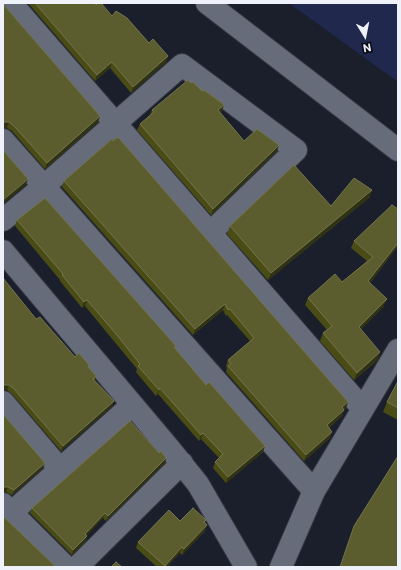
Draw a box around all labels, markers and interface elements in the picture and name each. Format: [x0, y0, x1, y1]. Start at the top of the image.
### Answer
north arrow [345, 16, 385, 56]
text: N [362, 41, 372, 55]

